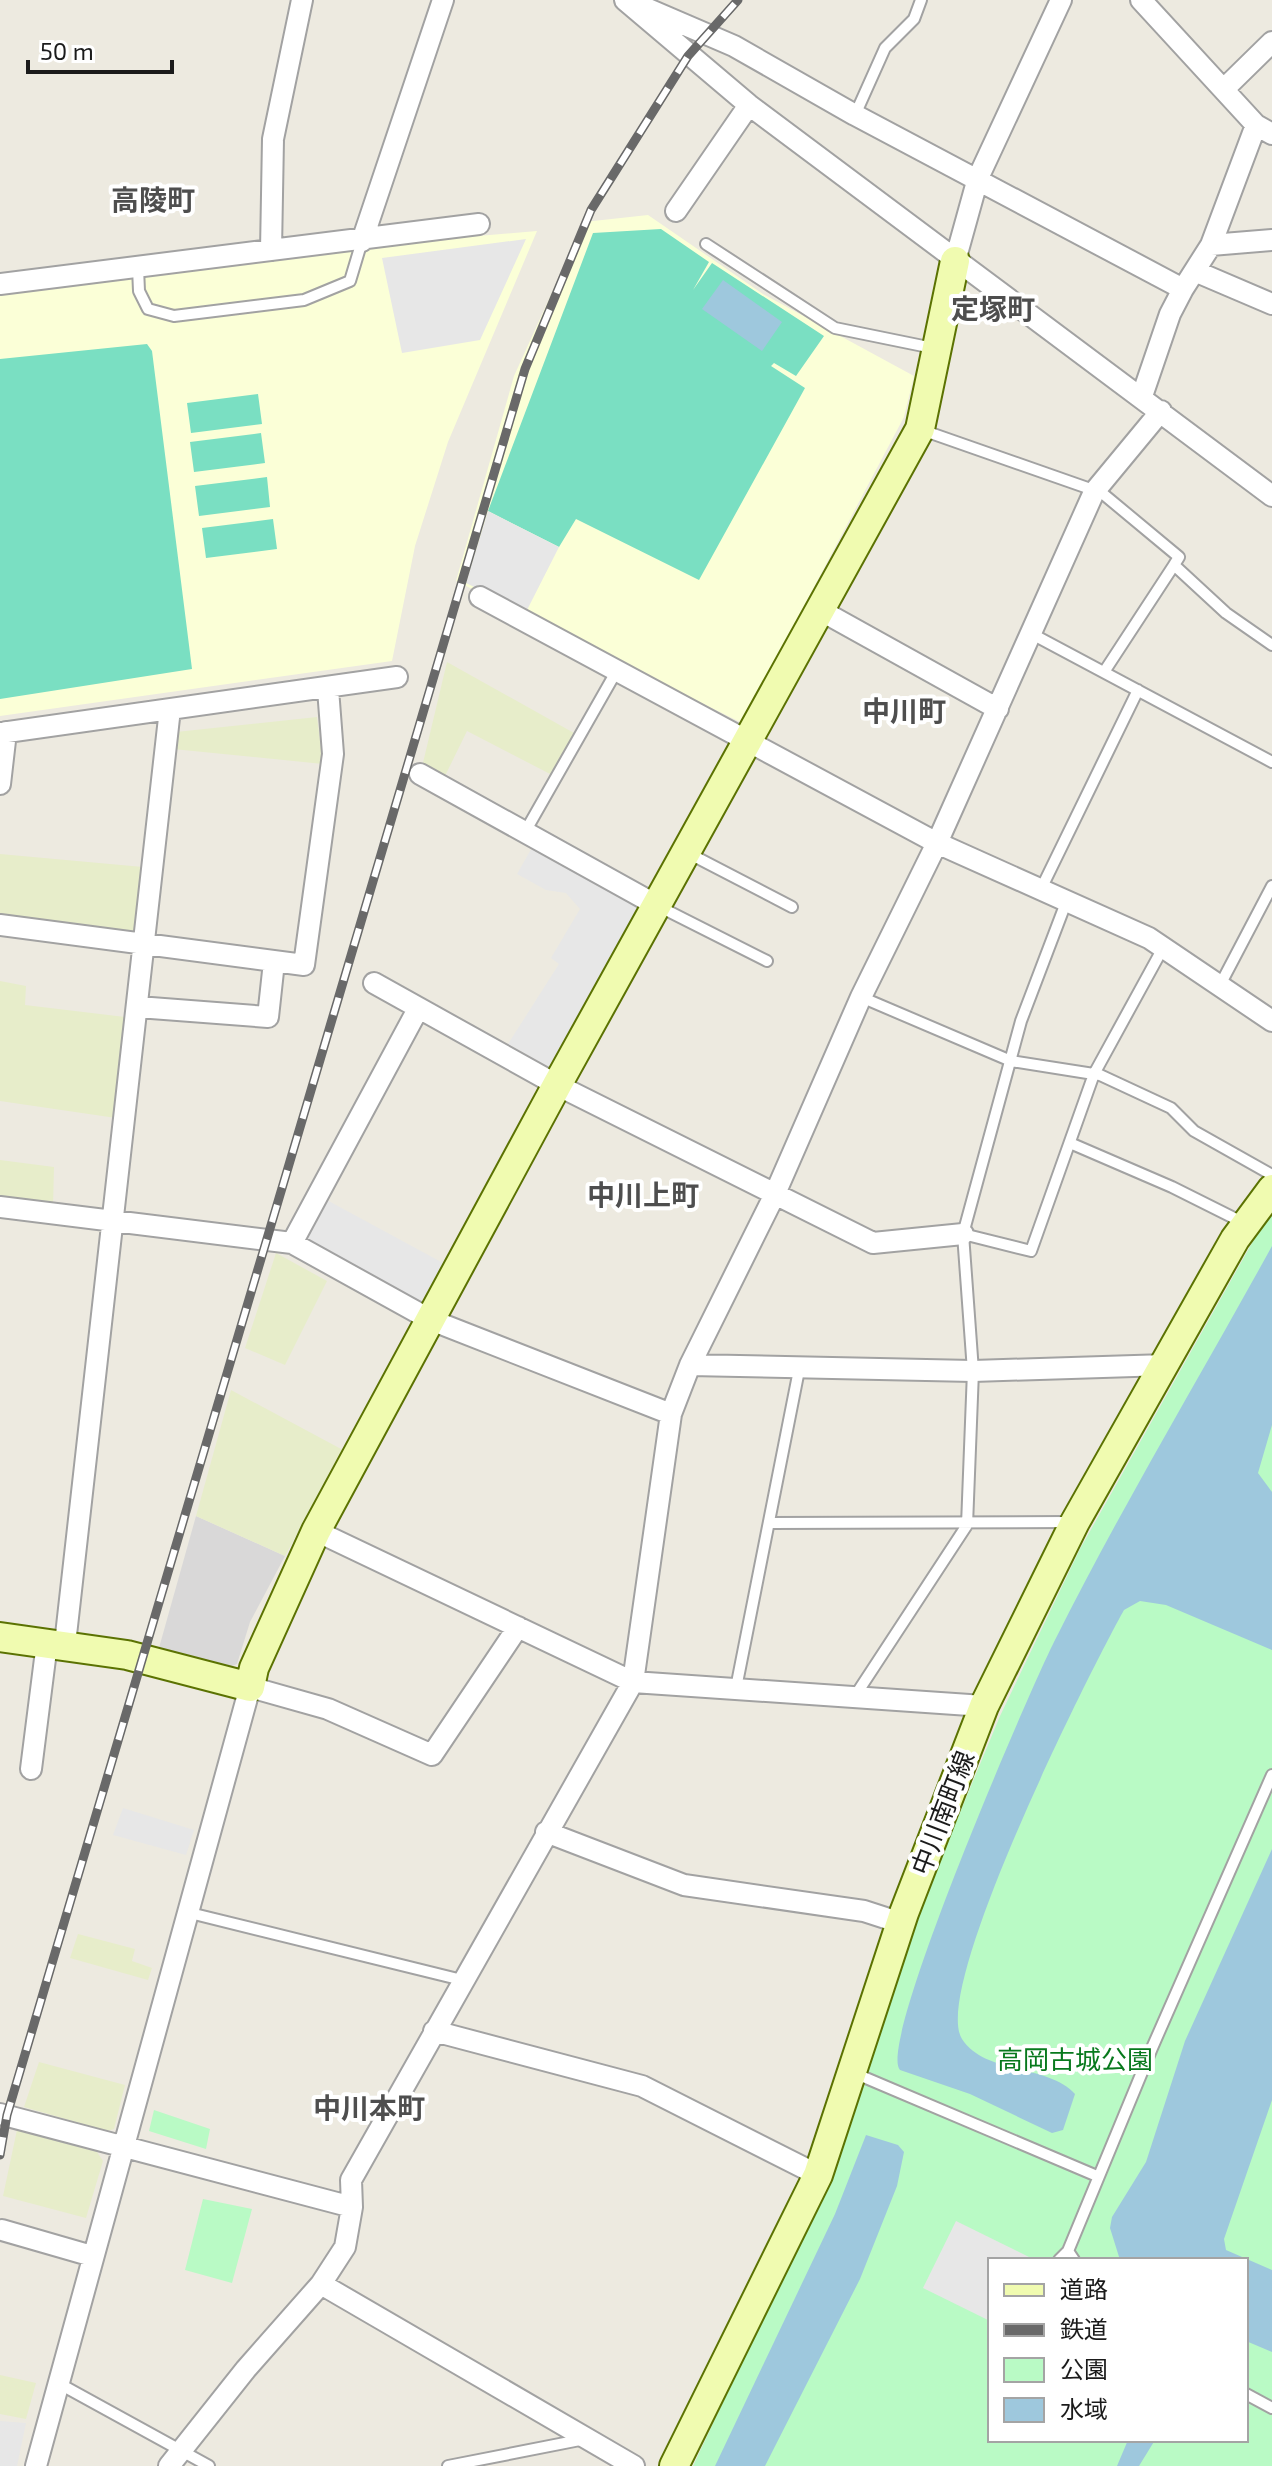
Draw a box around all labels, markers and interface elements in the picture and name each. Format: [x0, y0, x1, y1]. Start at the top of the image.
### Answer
scale bar [28, 24, 172, 74]
text: 50 m [40, 36, 94, 65]
district label: 高陵町 [111, 182, 195, 216]
district label: 定塚町 [951, 291, 1035, 325]
district label: 中川町 [862, 693, 946, 727]
district label: 中川上町 [587, 1177, 699, 1211]
street label: 中川南町線 [904, 1746, 979, 1879]
park label: 高岡古城公園 [997, 2043, 1153, 2074]
district label: 中川本町 [313, 2090, 425, 2124]
legend [988, 2258, 1248, 2442]
text: 道路 [1060, 2274, 1108, 2303]
text: 鉄道 [1060, 2314, 1108, 2343]
text: 公園 [1060, 2354, 1108, 2383]
text: 水域 [1060, 2394, 1108, 2423]

